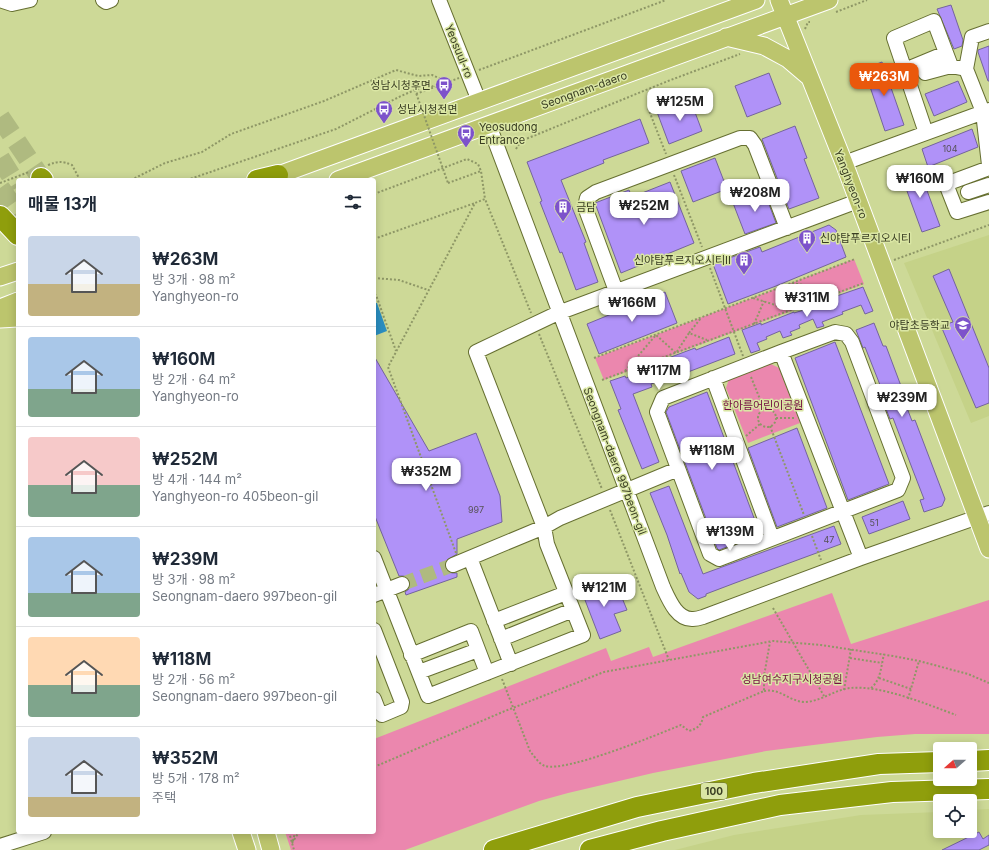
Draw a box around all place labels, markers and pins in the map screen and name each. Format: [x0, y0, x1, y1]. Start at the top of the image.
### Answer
pin: ₩263M [856, 63, 912, 97]
bus stop icon: 성남시청후면 [434, 75, 454, 100]
place label: 성남시청후면 [370, 78, 431, 92]
pin: ₩125M [652, 88, 708, 122]
bus stop icon: 성남시청전면 [374, 99, 394, 124]
place label: 성남시청전면 [397, 102, 458, 116]
place label: Yeosudong Entrance [479, 120, 538, 147]
bus stop icon: Yeosudong Entrance [456, 123, 476, 148]
pin: ₩160M [892, 165, 948, 199]
pin: ₩208M [727, 179, 783, 213]
pin: ₩252M [616, 192, 672, 226]
building icon: 금담 [553, 197, 573, 222]
place label: 금담 [576, 200, 596, 214]
building icon: 신야탑푸르지오시티 [797, 228, 817, 253]
place label: 신야탑푸르지오시티 [820, 231, 911, 245]
building icon: 신야탑푸르지오시티II [734, 250, 754, 275]
place label: 신야탑푸르지오시티II [634, 253, 731, 267]
pin: ₩311M [779, 284, 835, 318]
pin: ₩166M [604, 289, 660, 323]
school or university icon: 야탑초등학교 [953, 315, 973, 340]
place label: 야탑초등학교 [889, 318, 950, 332]
pin: ₩117M [631, 357, 687, 391]
pin: ₩239M [874, 384, 930, 418]
pin: ₩118M [684, 437, 740, 471]
pin: ₩352M [398, 458, 454, 492]
pin: ₩139M [702, 518, 758, 552]
pin: ₩121M [576, 574, 632, 608]

